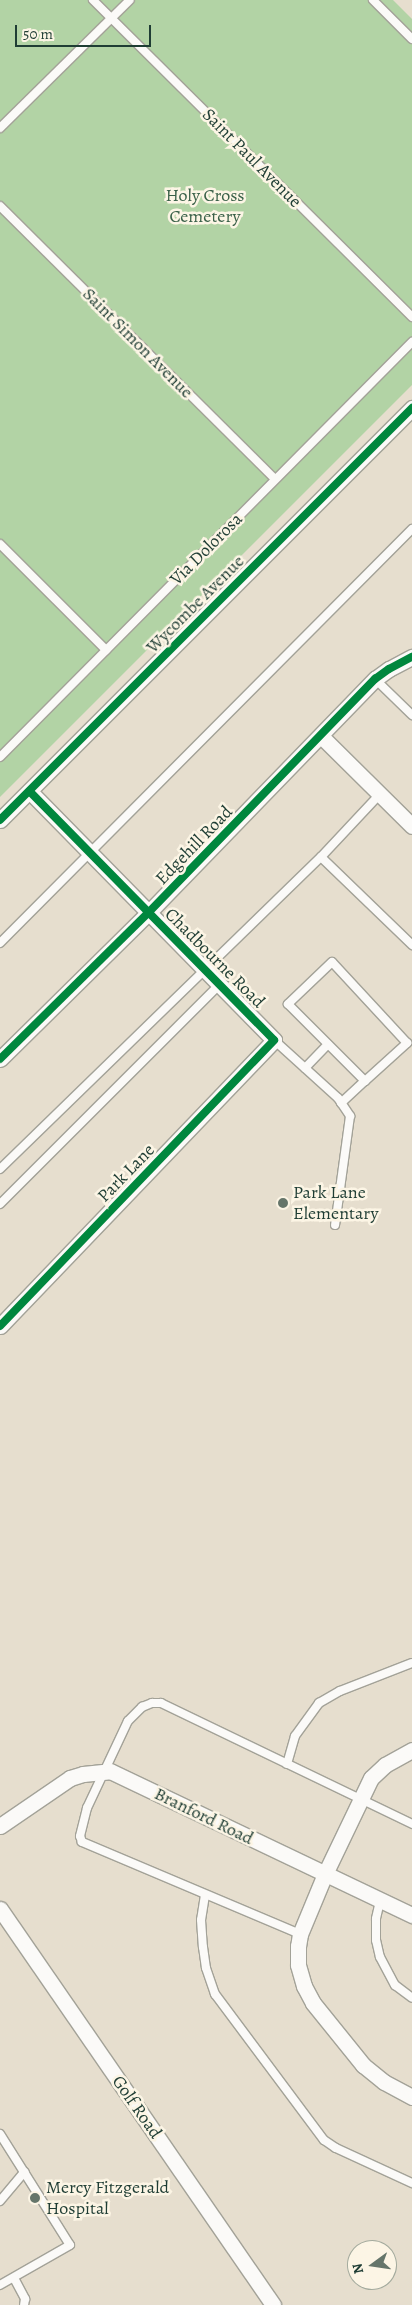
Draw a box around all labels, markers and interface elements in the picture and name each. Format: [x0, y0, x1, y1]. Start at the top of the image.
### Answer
scale bar [18, 15, 154, 47]
text: 50 m [23, 24, 53, 44]
street label: Saint Paul Avenue [198, 104, 306, 212]
park label: Holy Cross Cemetery [165, 185, 245, 228]
street label: Saint Simon Avenue [78, 283, 198, 403]
street label: Via Dolorosa [165, 508, 247, 590]
street label: Wycombe Avenue [142, 551, 248, 657]
street label: Edgehill Road [151, 801, 237, 889]
street label: Chadbourne Road [160, 903, 270, 1013]
street label: Park Lane [93, 1139, 159, 1207]
place label: Park Lane Elementary [293, 1182, 379, 1224]
marker: Park Lane Elementary [277, 1197, 289, 1209]
street label: Branford Road [151, 1783, 257, 1849]
street label: Golf Road [108, 2071, 166, 2143]
place label: Mercy Fitzgerald Hospital [46, 2177, 169, 2220]
marker: Mercy Fitzgerald Hospital [28, 2191, 42, 2205]
north arrow [347, 2240, 397, 2290]
text: N [347, 2261, 368, 2276]

